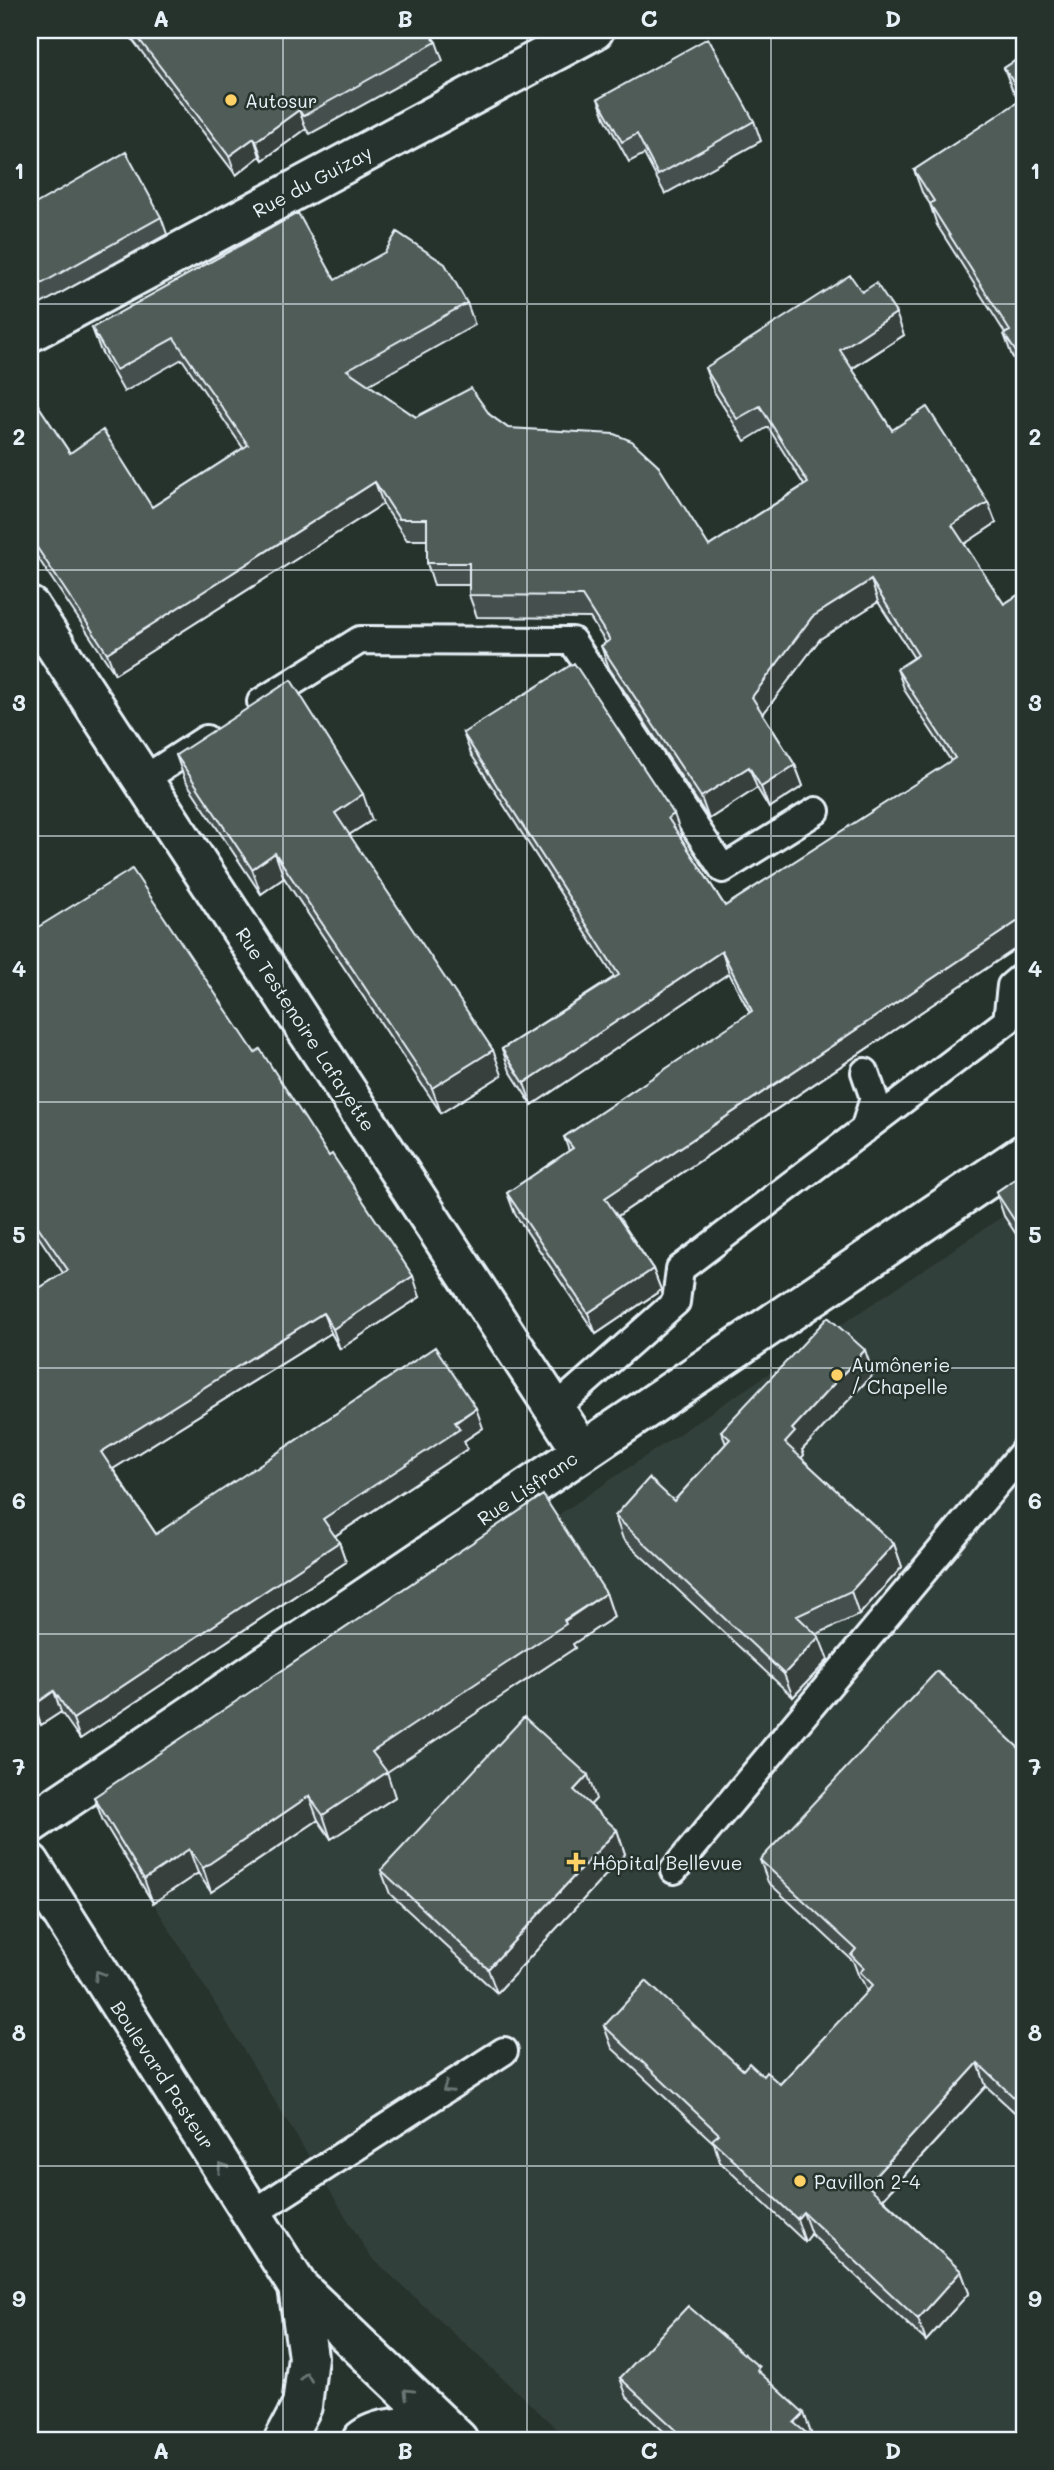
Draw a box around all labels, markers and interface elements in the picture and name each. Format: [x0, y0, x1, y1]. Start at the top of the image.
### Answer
text: A [153, 3, 169, 33]
text: B [397, 3, 413, 33]
text: C [640, 3, 658, 33]
text: D [885, 3, 901, 33]
place label: Autosur [245, 88, 317, 113]
marker: Autosur [223, 92, 239, 108]
street label: Rue du Guizay [248, 139, 376, 223]
text: 1 [14, 155, 24, 185]
text: 1 [1030, 155, 1040, 185]
text: 2 [13, 421, 25, 451]
text: 2 [1029, 421, 1041, 451]
text: 3 [12, 687, 26, 717]
text: 3 [1028, 687, 1042, 717]
street label: Rue Testenoire Lafayette [231, 922, 381, 1136]
text: 4 [12, 953, 26, 983]
text: 4 [1028, 953, 1042, 983]
text: 5 [12, 1219, 26, 1249]
text: 5 [1028, 1219, 1042, 1249]
place label: Aumônerie / Chapelle [851, 1352, 950, 1399]
marker: Aumônerie / Chapelle [829, 1367, 845, 1383]
street label: Rue Lisfranc [472, 1445, 582, 1531]
text: 6 [12, 1485, 26, 1515]
text: 6 [1028, 1485, 1042, 1515]
text: 7 [13, 1751, 26, 1781]
text: 7 [1029, 1751, 1042, 1781]
place label: Hôpital Bellevue [592, 1850, 742, 1875]
marker: Hôpital Bellevue [566, 1852, 586, 1872]
one-way arrow [95, 1970, 108, 1983]
street label: Boulevard Pasteur [106, 1996, 220, 2154]
text: 8 [12, 2017, 26, 2047]
text: 8 [1028, 2017, 1042, 2047]
one-way arrow [441, 2080, 454, 2093]
one-way arrow [218, 2162, 230, 2175]
place label: Pavillon 2-4 [814, 2169, 920, 2194]
marker: Pavillon 2-4 [792, 2173, 808, 2189]
text: 9 [12, 2283, 26, 2313]
text: 9 [1028, 2283, 1042, 2313]
one-way arrow [298, 2371, 313, 2383]
one-way arrow [404, 2389, 417, 2402]
text: A [153, 2435, 169, 2465]
text: B [397, 2435, 413, 2465]
text: C [640, 2435, 658, 2465]
text: D [885, 2435, 901, 2465]

